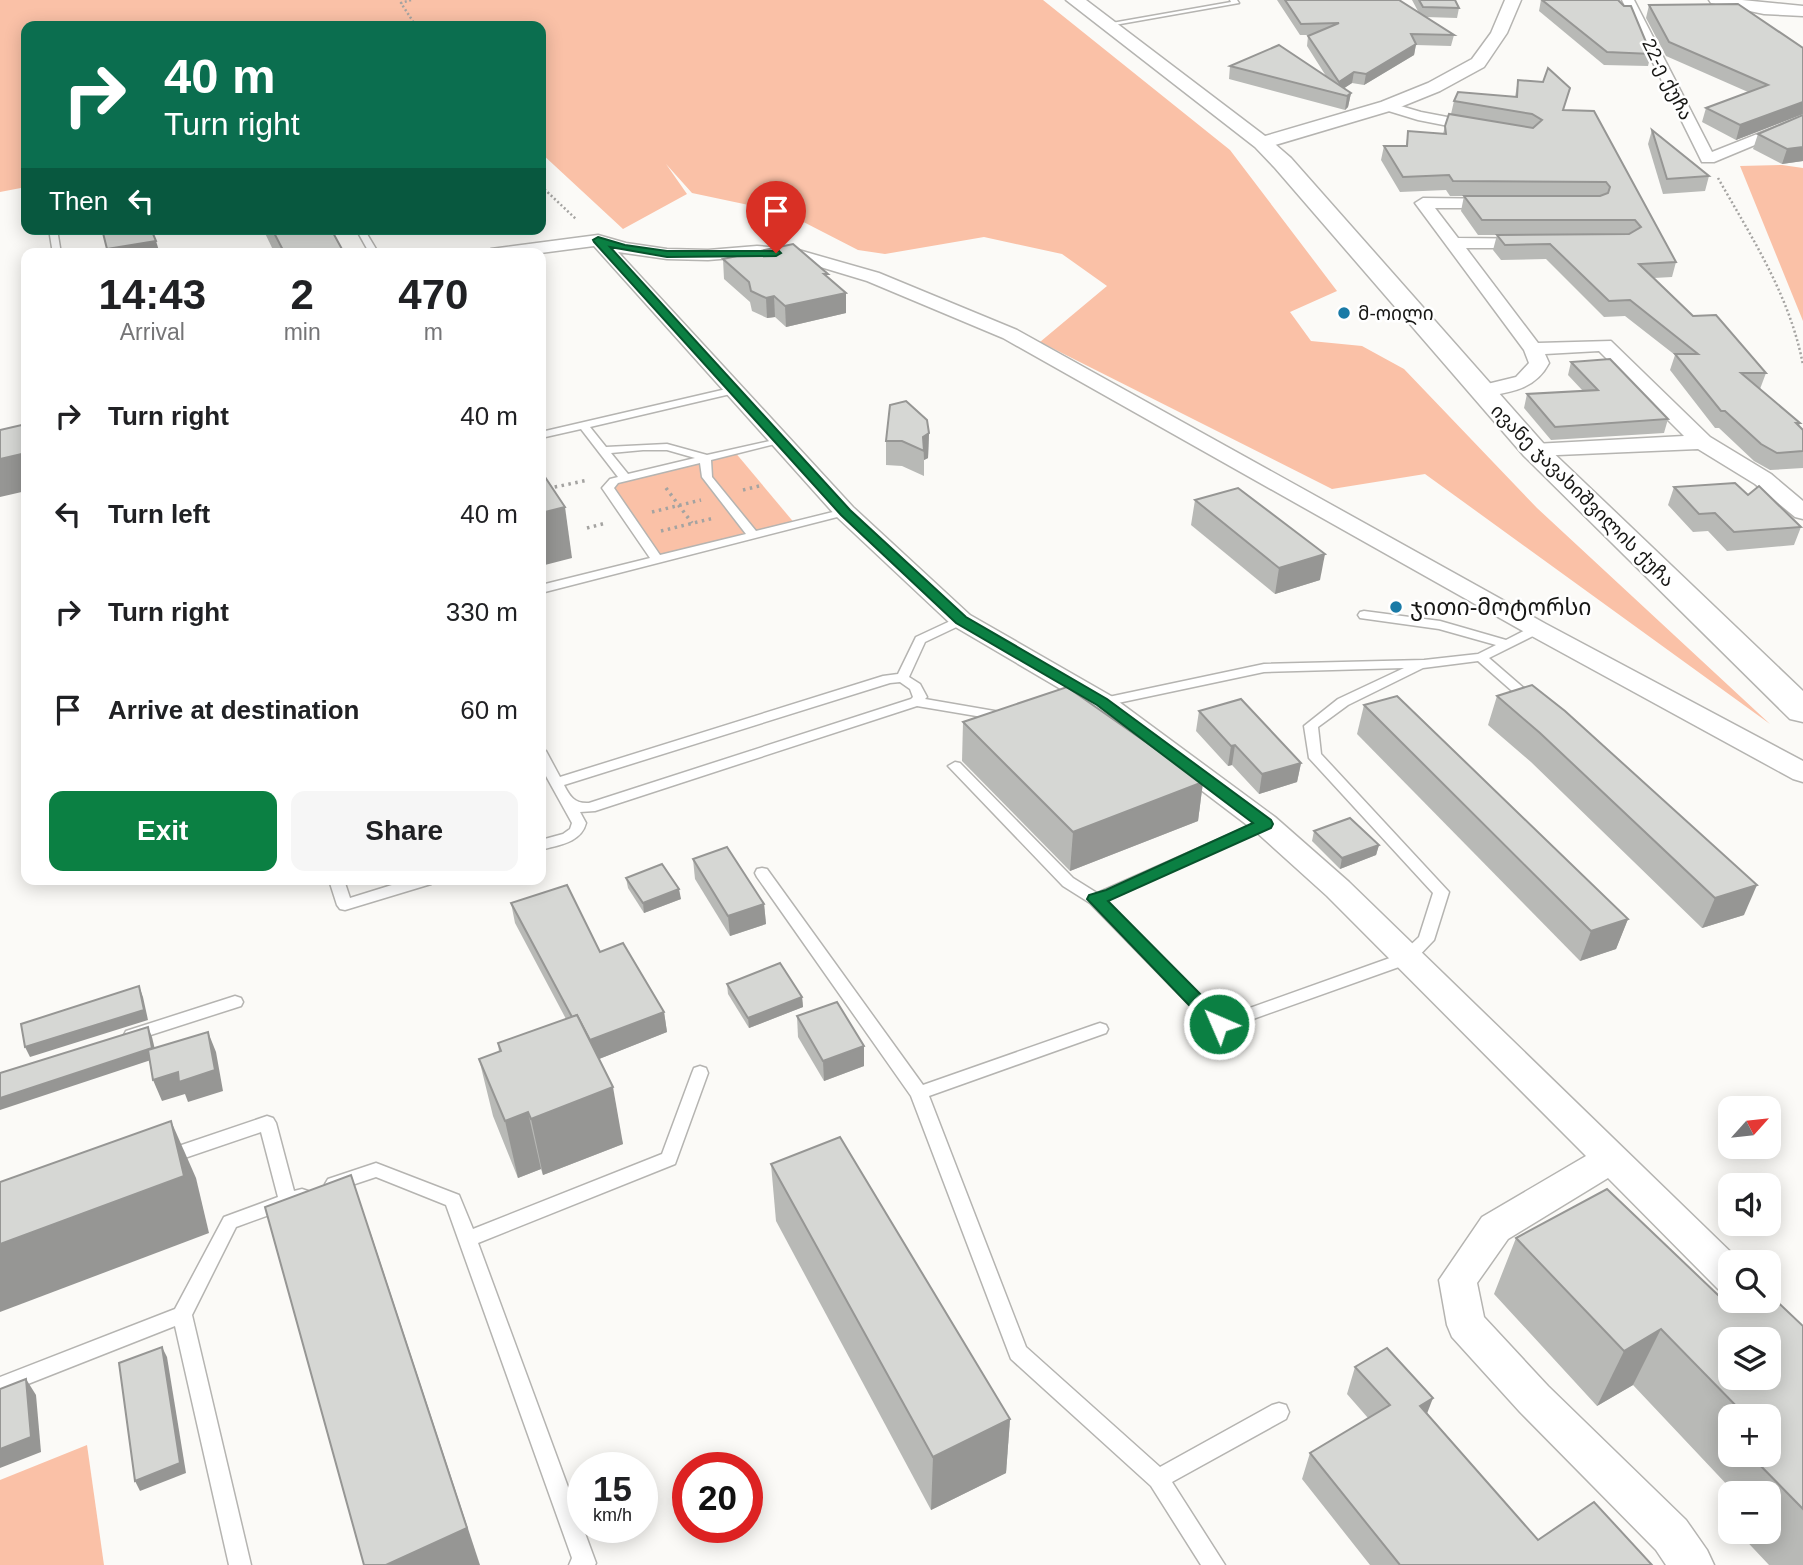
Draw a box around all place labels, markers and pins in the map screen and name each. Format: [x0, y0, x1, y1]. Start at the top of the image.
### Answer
pin [746, 181, 806, 253]
place label: მ-ოილი [1358, 303, 1434, 326]
marker: მ-ოილი [1336, 305, 1352, 321]
place label: ჯითი-მოტორსი [1410, 594, 1592, 621]
marker: ჯითი-მოტორსი [1388, 599, 1404, 615]

